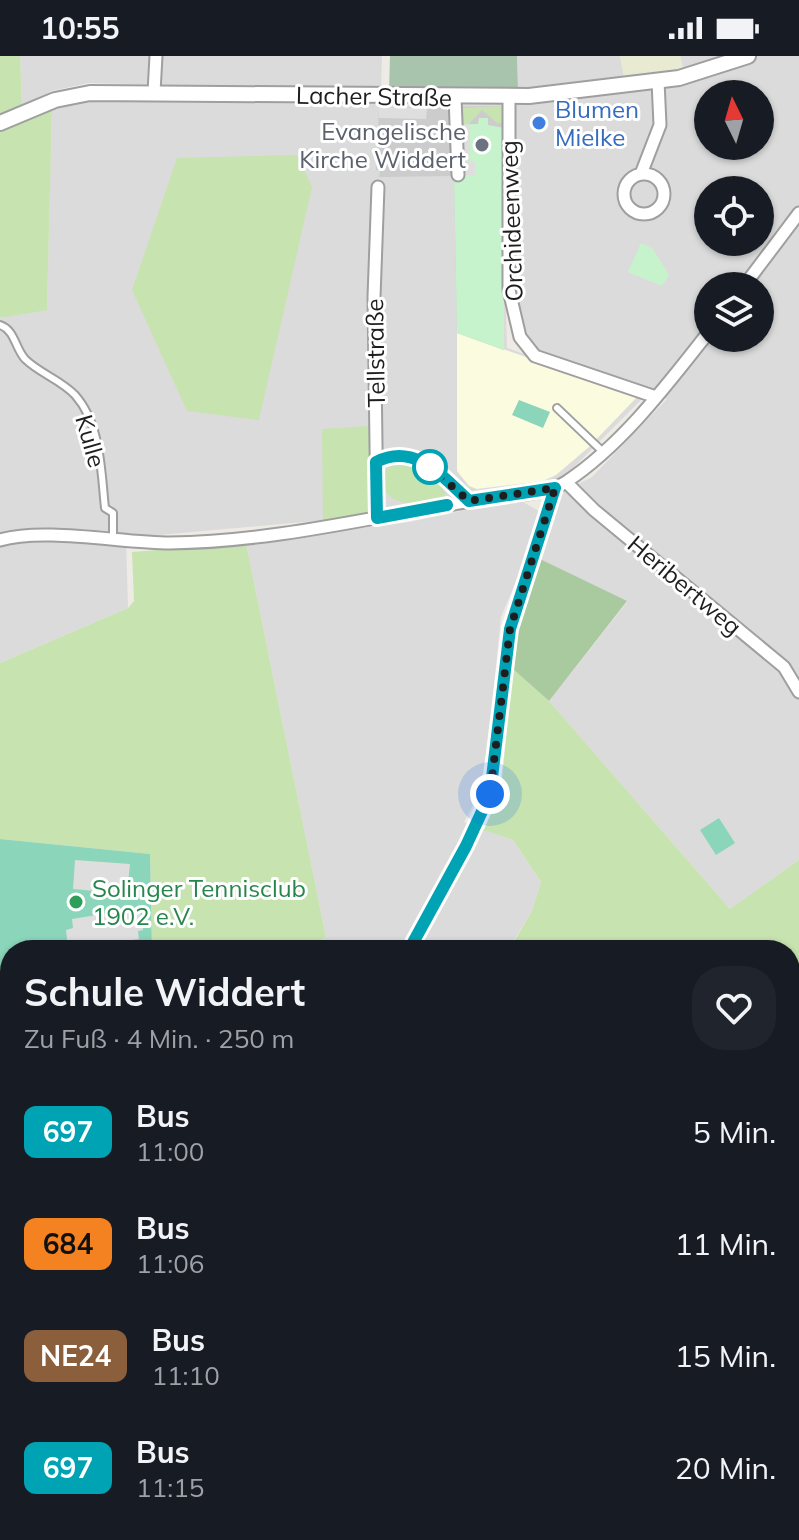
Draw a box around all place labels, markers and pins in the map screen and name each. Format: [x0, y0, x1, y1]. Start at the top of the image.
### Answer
place label: Blumen Mielke [555, 94, 639, 152]
marker: Blumen Mielke [530, 114, 548, 132]
place label: Evangelische Kirche Widdert [299, 116, 466, 174]
marker: Evangelische Kirche Widdert [473, 136, 491, 154]
unlabelled marker [413, 450, 447, 484]
place label: Solinger Tennisclub 1902 e.V. [92, 873, 306, 931]
marker: Solinger Tennisclub 1902 e.V. [67, 893, 85, 911]

